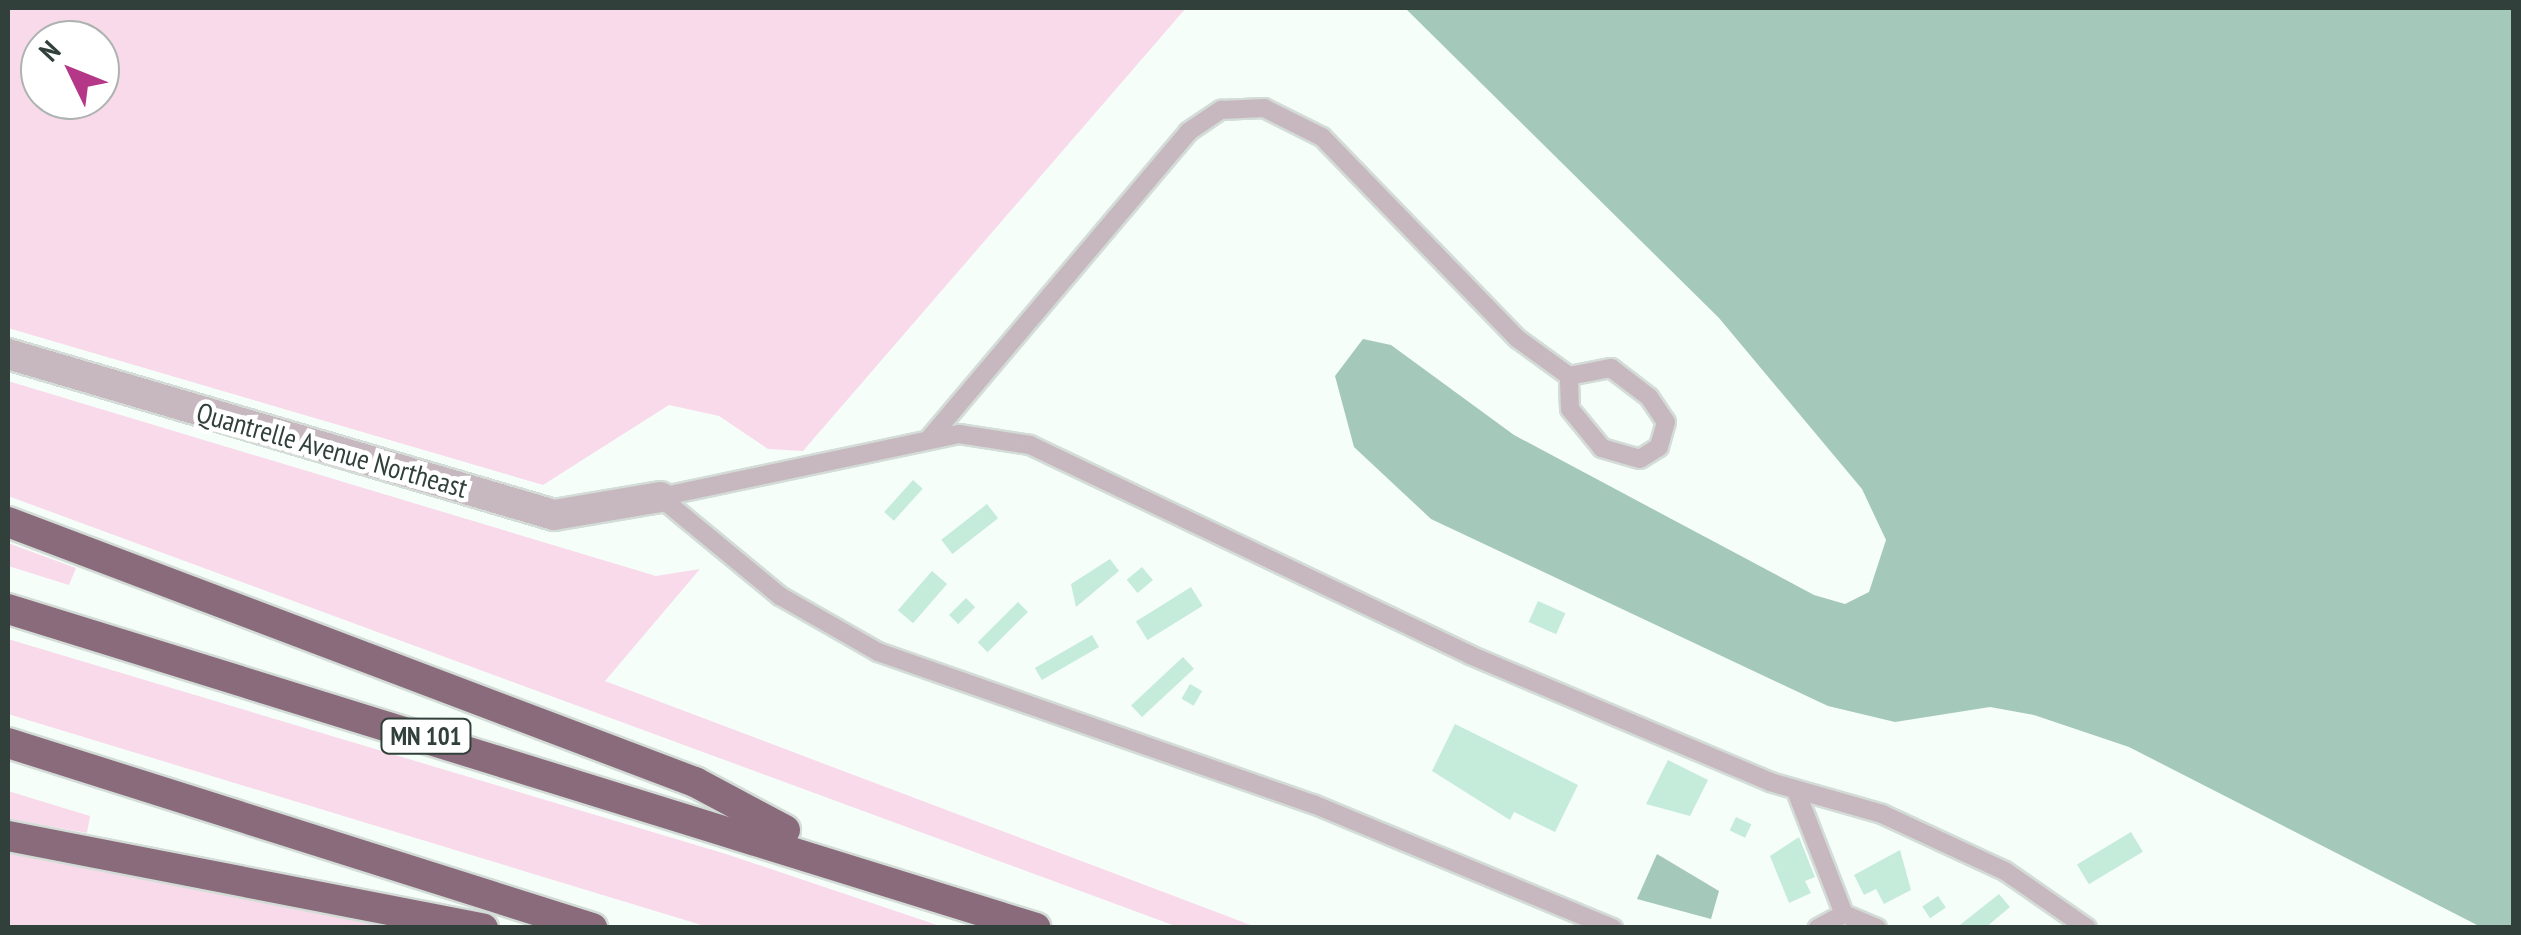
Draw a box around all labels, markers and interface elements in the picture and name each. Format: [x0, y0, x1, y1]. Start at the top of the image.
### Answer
north arrow [20, 20, 120, 120]
text: N [30, 32, 68, 69]
street label: Quantrelle Avenue Northeast [192, 395, 472, 505]
road number: MN 101 [378, 716, 474, 756]

